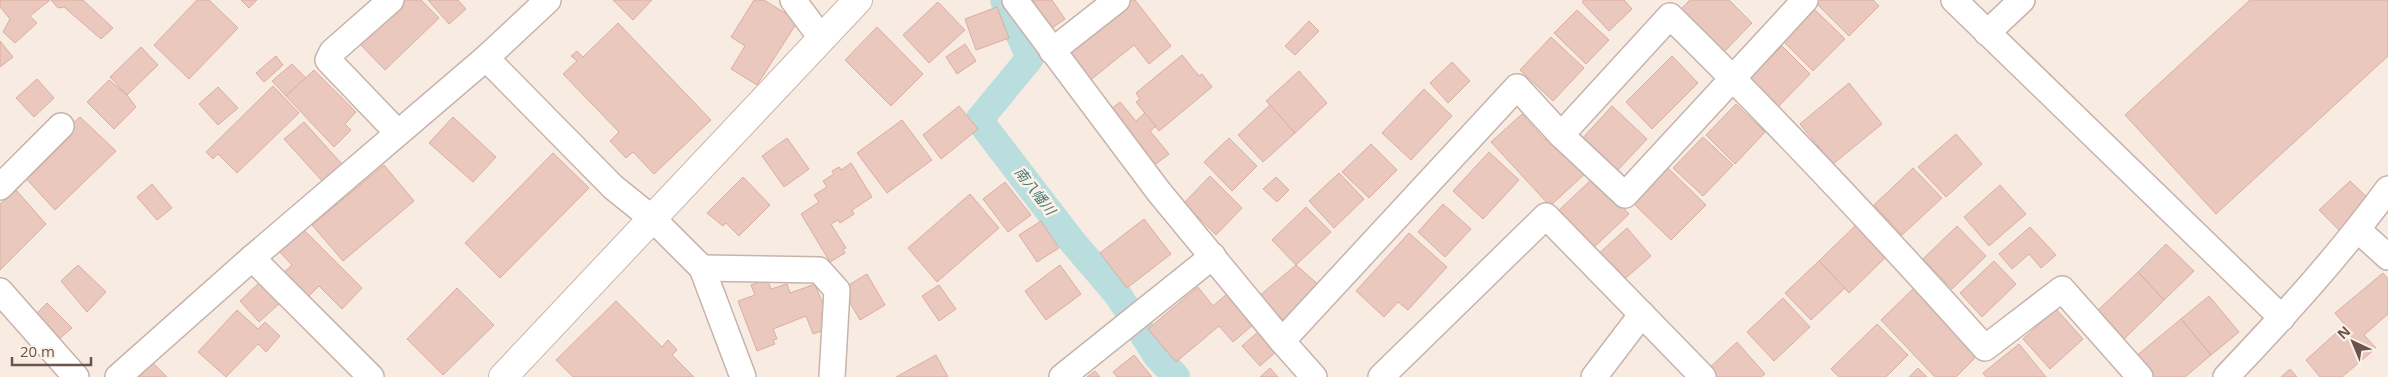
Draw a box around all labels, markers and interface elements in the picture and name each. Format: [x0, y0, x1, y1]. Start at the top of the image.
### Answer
water label: 南八幡川 [1011, 163, 1061, 220]
north arrow [2328, 317, 2378, 367]
text: N [2333, 321, 2354, 343]
scale bar [12, 334, 91, 366]
text: 20 m [20, 341, 55, 361]

